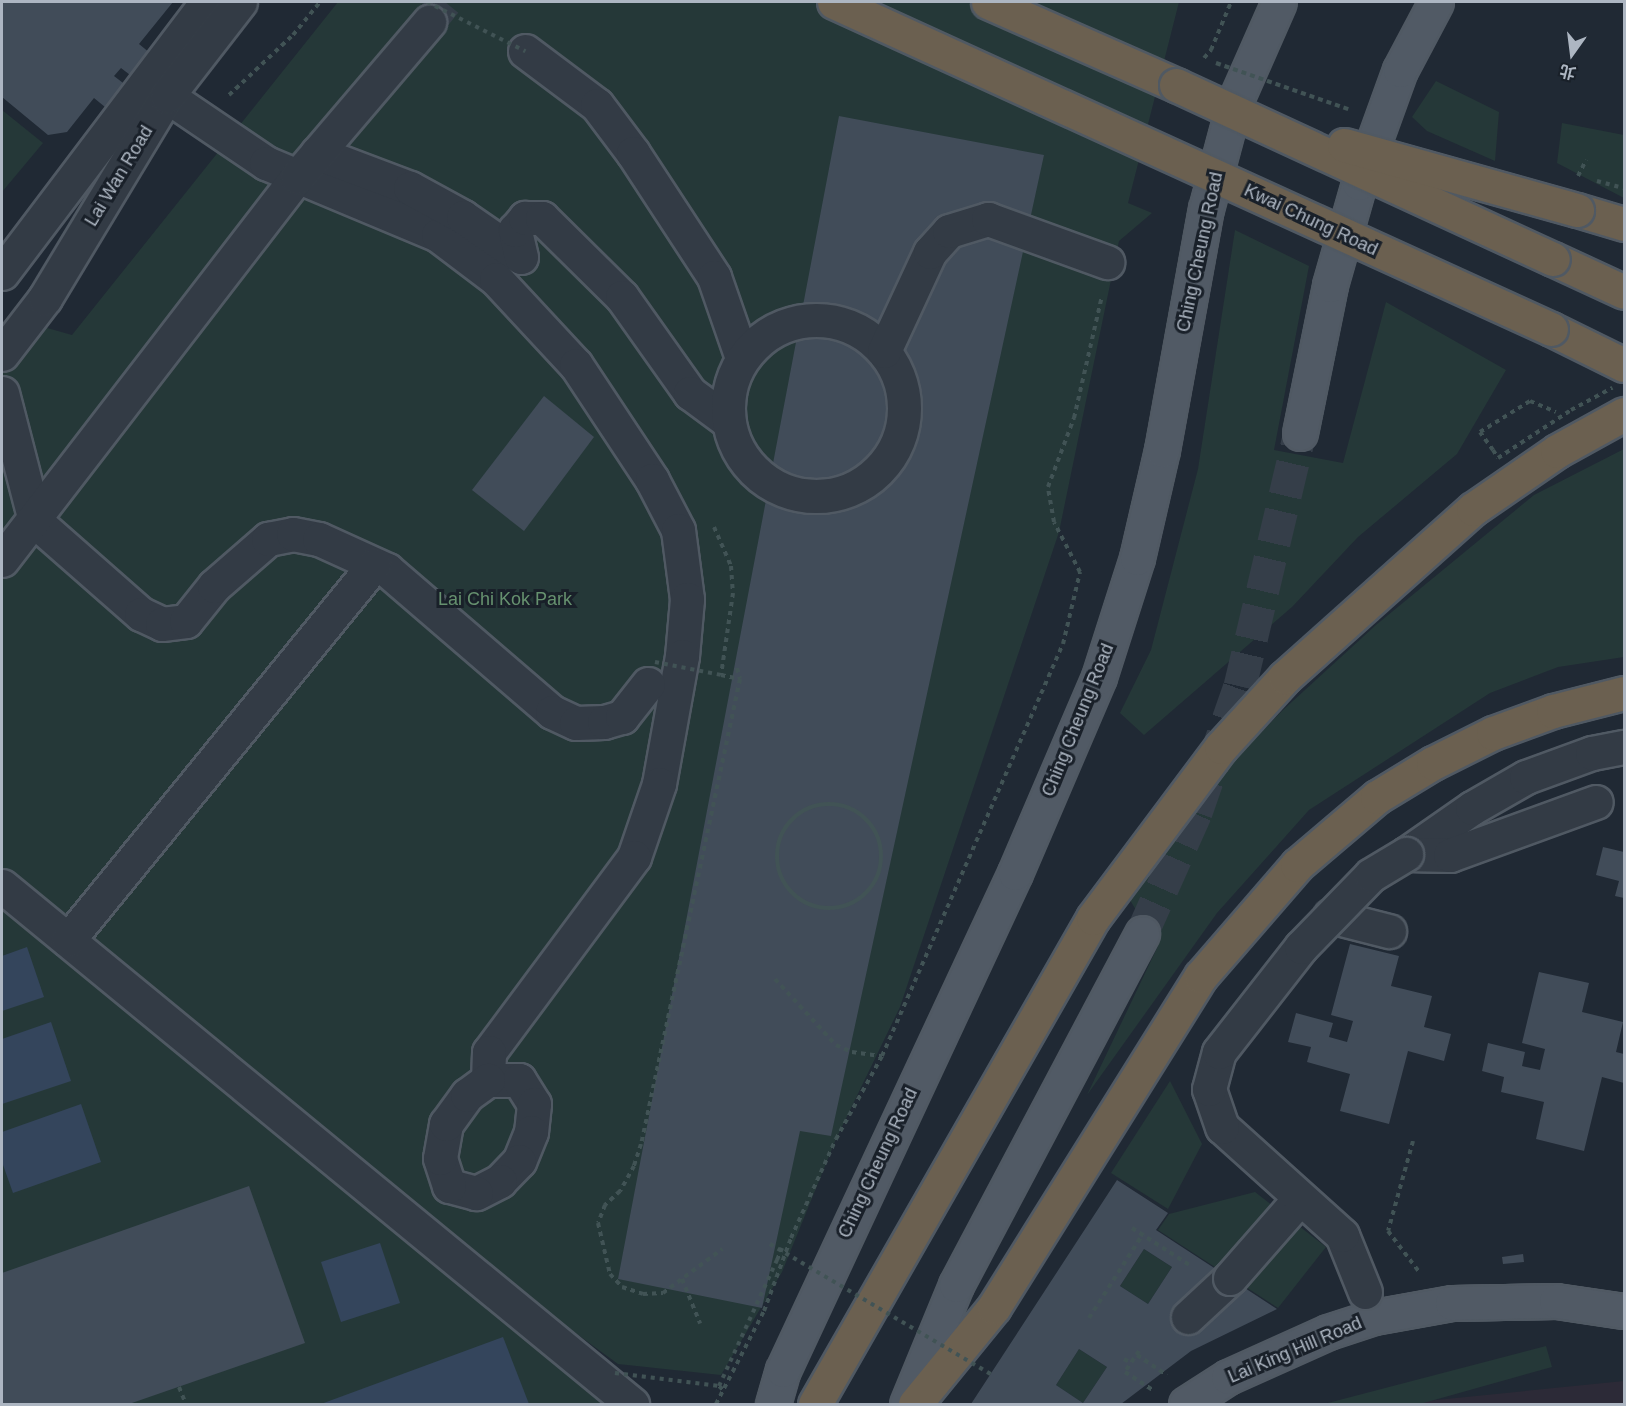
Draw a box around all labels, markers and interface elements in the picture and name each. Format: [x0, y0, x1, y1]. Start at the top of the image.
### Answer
north arrow [1542, 24, 1602, 84]
text: 北 [1558, 62, 1577, 82]
street label: Lai Wan Road [81, 122, 157, 230]
street label: Ching Cheung Road [1172, 170, 1228, 334]
street label: Kwai Chung Road [1241, 180, 1381, 260]
park label: Lai Chi Kok Park [438, 588, 572, 610]
street label: Ching Cheung Road [1037, 640, 1119, 800]
street label: Ching Cheung Road [834, 1085, 922, 1241]
street label: Lai King Hill Road [1225, 1312, 1365, 1388]

